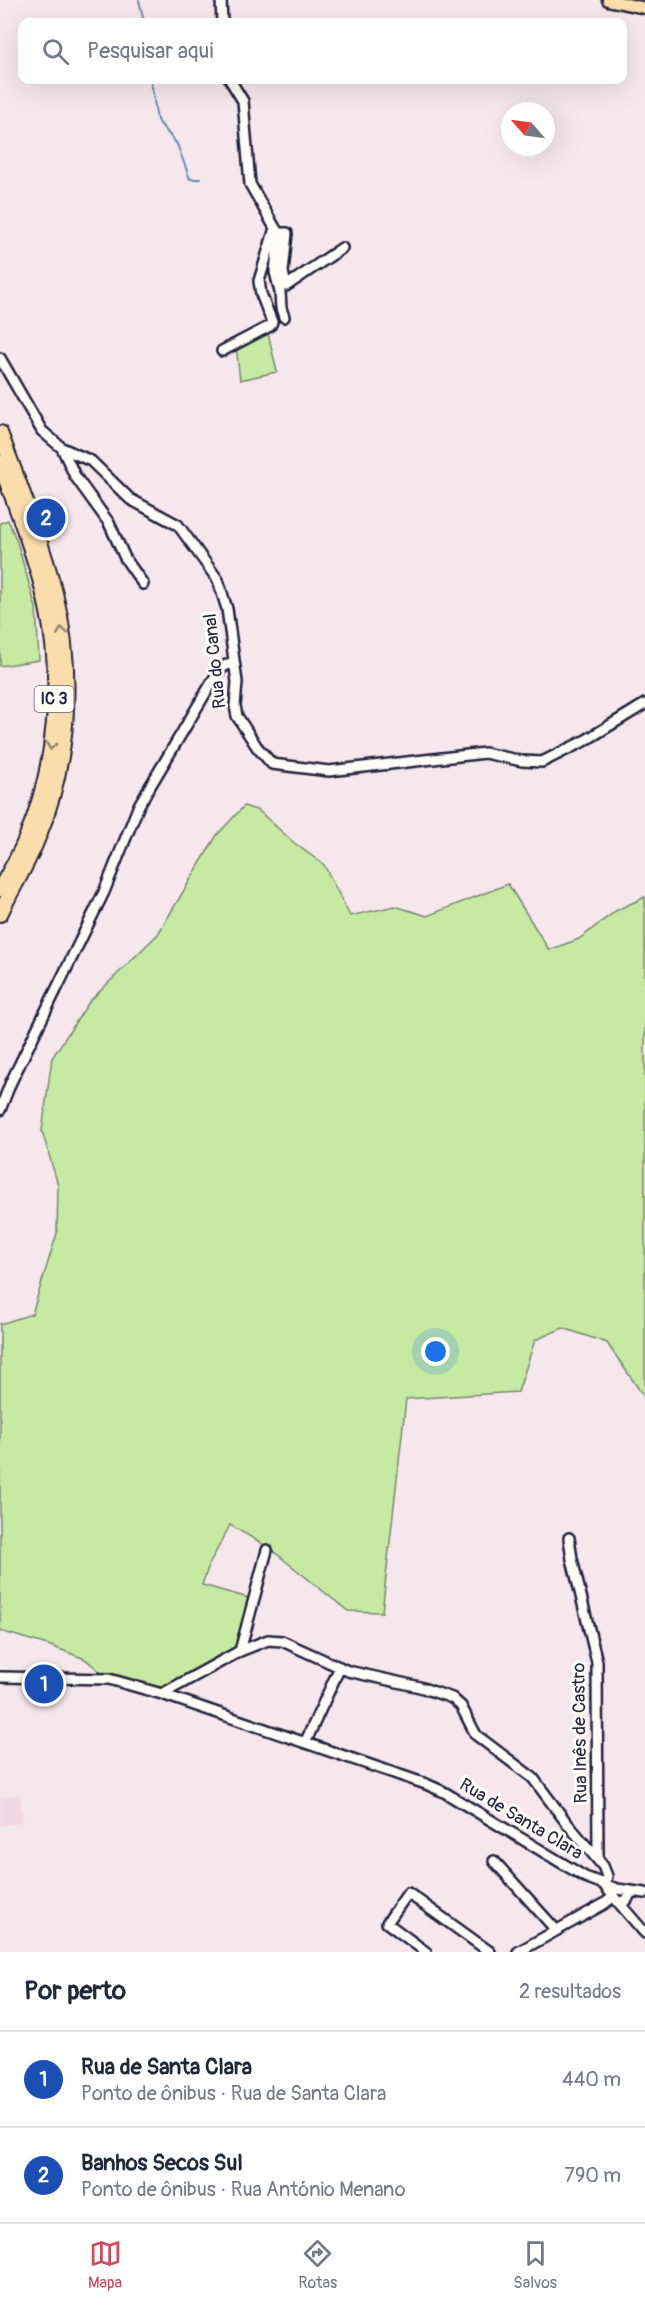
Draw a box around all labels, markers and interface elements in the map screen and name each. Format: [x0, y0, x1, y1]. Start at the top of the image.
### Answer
search box [18, 18, 627, 84]
icon: search [39, 35, 72, 68]
text: Pesquisar aqui [87, 37, 213, 65]
north arrow [501, 102, 555, 156]
pin: 2 [26, 496, 66, 540]
street label: Rua do Canal [199, 612, 231, 710]
one-way arrow [56, 626, 68, 635]
road number: IC 3 [34, 686, 74, 712]
one-way arrow [45, 741, 57, 751]
your location [421, 1337, 450, 1366]
pin: 1 [24, 1662, 63, 1706]
street label: Rua Inês de Castro [567, 1662, 593, 1804]
street label: Rua de Santa Clara [455, 1773, 587, 1865]
text: Por perto [24, 1975, 126, 2007]
text: 2 resultados [519, 1979, 621, 2004]
text: Rua de Santa Clara [81, 2053, 252, 2081]
text: 1 [40, 2067, 47, 2092]
text: 440 m [562, 2067, 621, 2092]
text: Ponto de ônibus · Rua de Santa Clara [81, 2081, 386, 2106]
text: Banhos Secos Sul [81, 2149, 243, 2177]
text: 2 [38, 2163, 49, 2188]
text: 790 m [564, 2163, 621, 2188]
text: Ponto de ônibus · Rua António Menano [81, 2177, 406, 2202]
tab: Mapa [88, 2237, 122, 2293]
tab: Rotas [298, 2237, 337, 2293]
tab: Salvos [513, 2237, 557, 2293]

